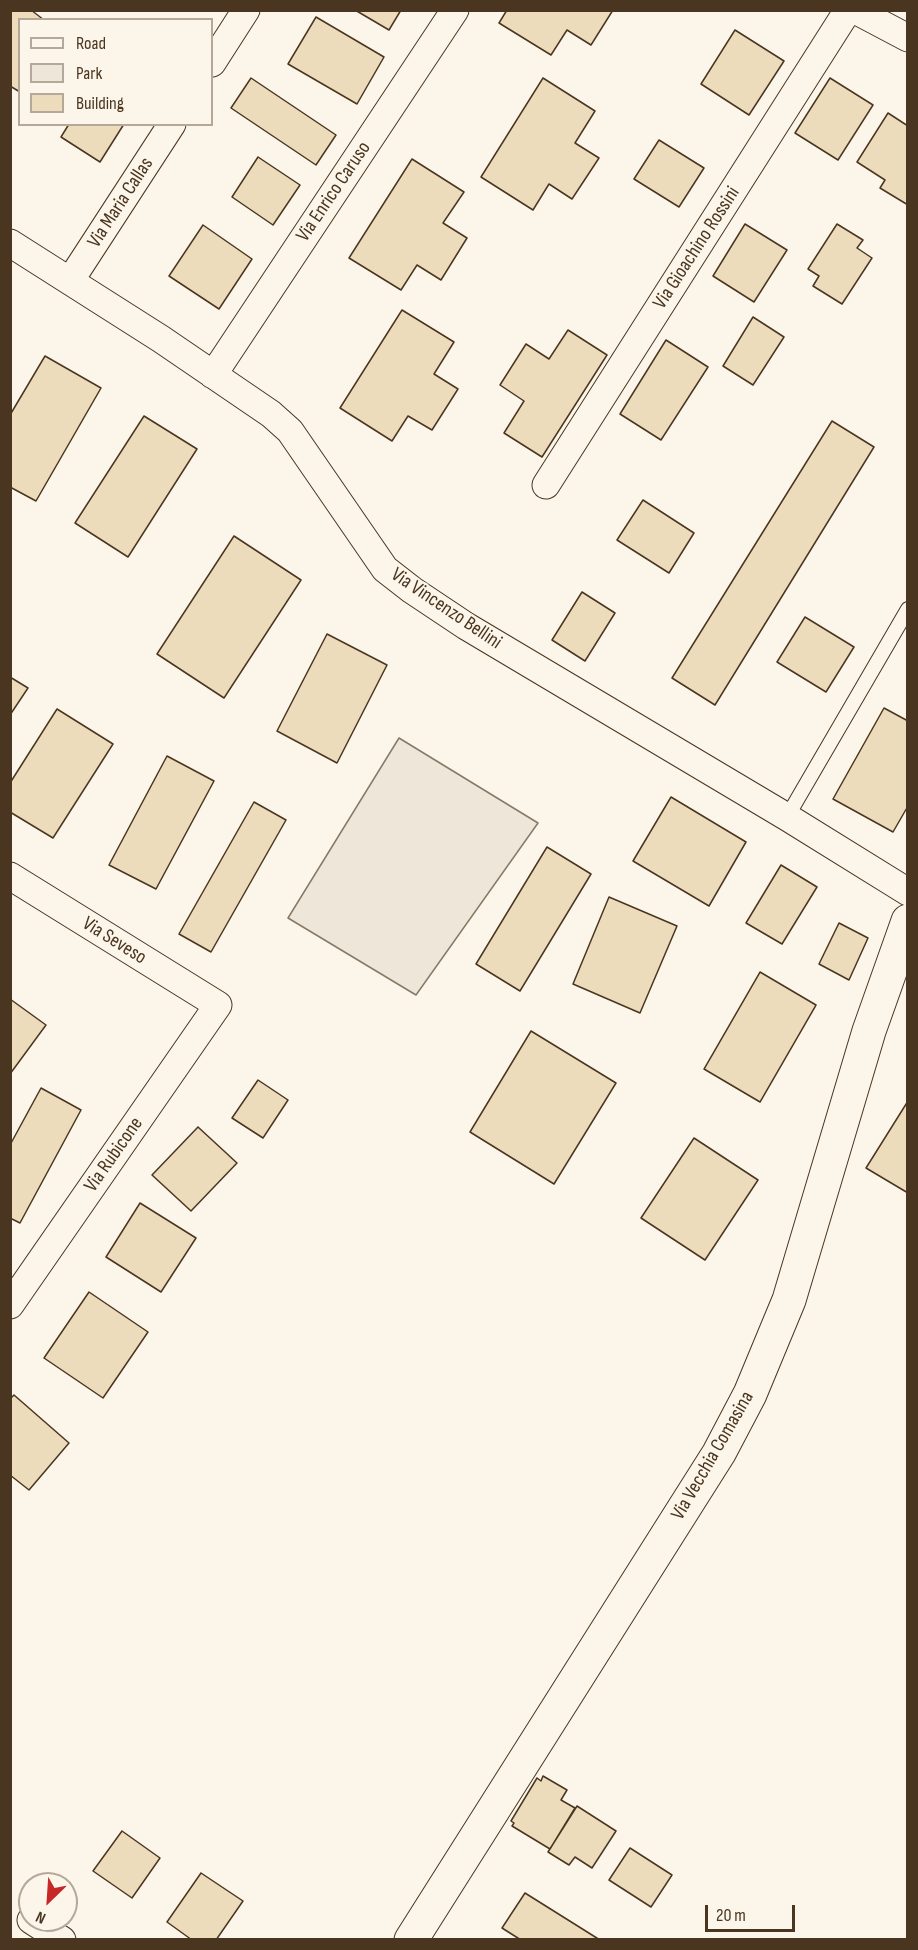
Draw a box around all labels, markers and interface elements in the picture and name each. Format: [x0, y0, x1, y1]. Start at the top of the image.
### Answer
legend [18, 18, 213, 126]
text: Road [76, 33, 106, 54]
text: Park [76, 63, 102, 84]
text: Building [76, 93, 124, 114]
street label: Via Enrico Caruso [292, 137, 376, 247]
street label: Via Maria Callas [83, 153, 159, 253]
street label: Via Gioachino Rossini [649, 182, 745, 314]
street label: Via Vincenzo Bellini [386, 563, 506, 655]
street label: Via Seveso [77, 912, 151, 970]
street label: Via Rubicone [79, 1113, 149, 1197]
street label: Via Vecchia Comasina [666, 1387, 760, 1525]
north arrow [18, 1872, 78, 1932]
scale bar [708, 1893, 798, 1931]
text: 20 m [716, 1905, 746, 1926]
text: N [33, 1907, 49, 1927]

